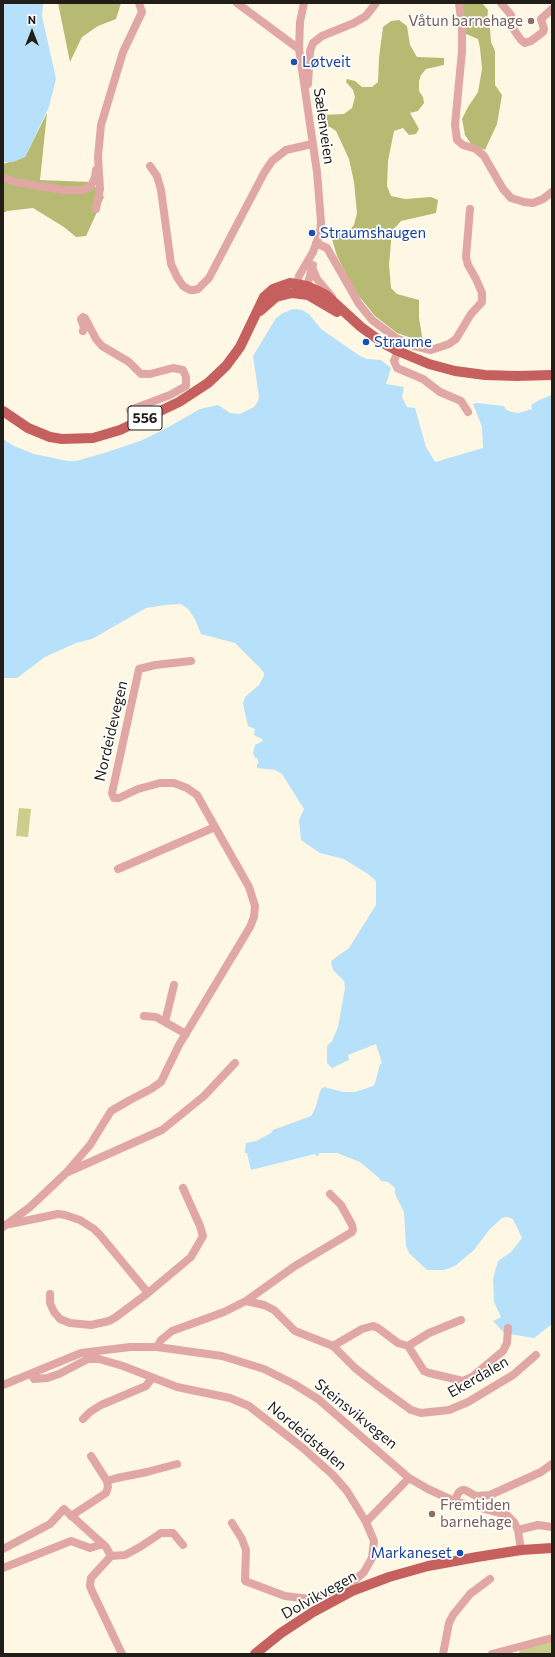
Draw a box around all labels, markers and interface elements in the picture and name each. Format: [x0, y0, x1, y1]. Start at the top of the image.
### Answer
north arrow [12, 12, 52, 52]
place label: Våtun barnehage [408, 12, 523, 30]
text: N [28, 13, 36, 26]
marker: Våtun barnehage [526, 16, 536, 26]
place label: Løtveit [302, 53, 351, 71]
marker: Løtveit [289, 57, 299, 67]
street label: Sælenveien [310, 87, 338, 165]
place label: Straumshaugen [320, 224, 426, 242]
marker: Straumshaugen [307, 228, 317, 238]
place label: Straume [374, 333, 432, 351]
marker: Straume [361, 337, 371, 347]
road number: 556 [128, 406, 162, 430]
street label: Nordeidevegen [91, 679, 131, 783]
street label: Ekerdalen [444, 1352, 512, 1402]
street label: Steinsvikvegen [311, 1375, 401, 1453]
street label: Nordeidstølen [264, 1398, 350, 1474]
place label: Fremtiden barnehage [440, 1496, 512, 1531]
marker: Fremtiden barnehage [427, 1509, 437, 1519]
place label: Markaneset [371, 1544, 452, 1562]
marker: Markaneset [455, 1548, 465, 1558]
street label: Dolvikvegen [278, 1567, 360, 1623]

